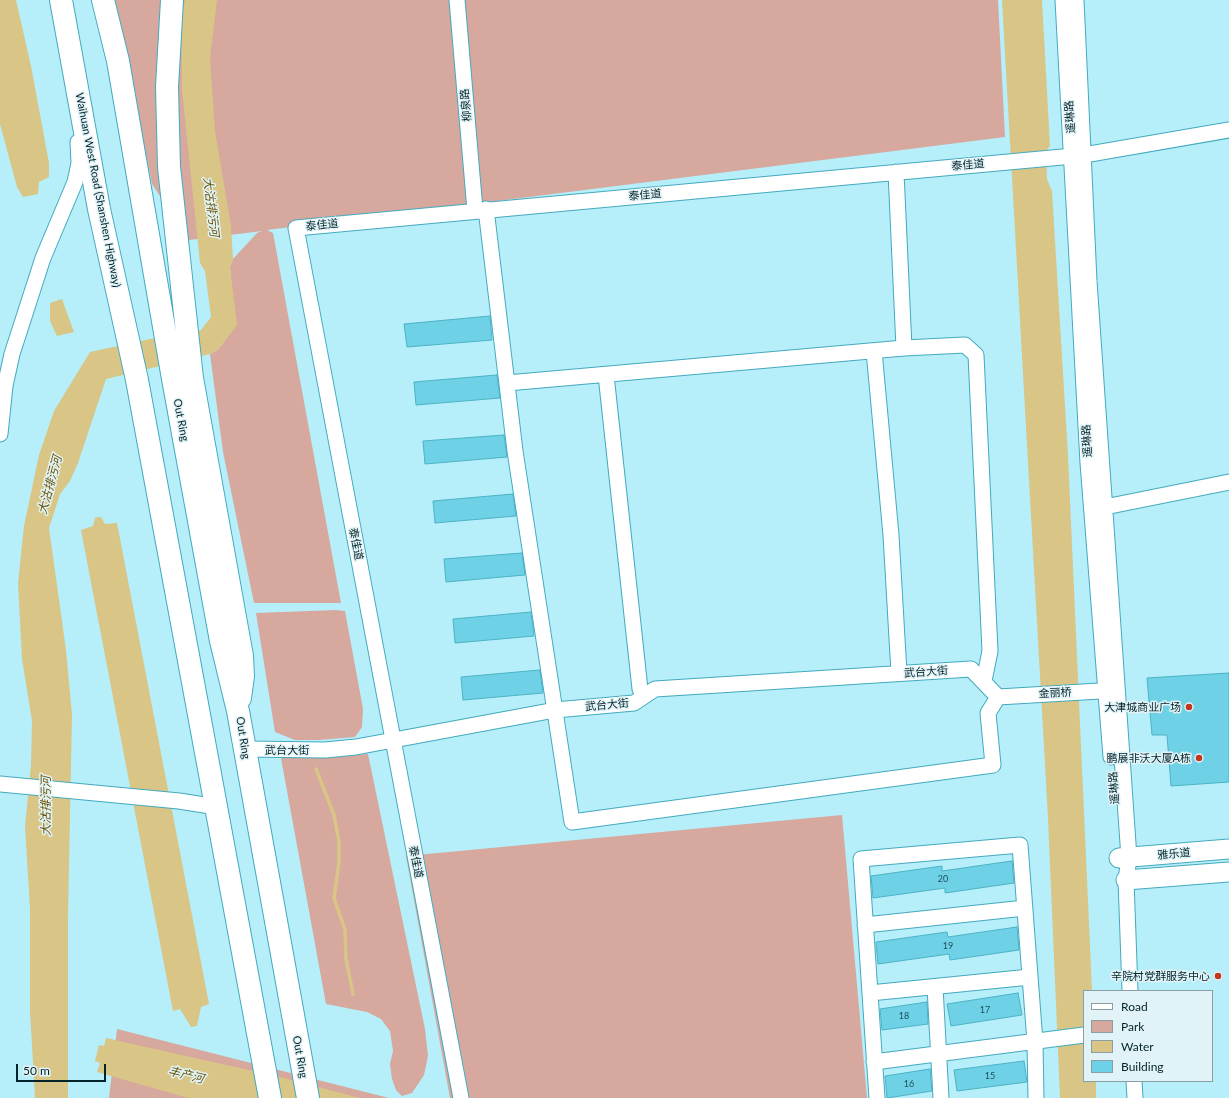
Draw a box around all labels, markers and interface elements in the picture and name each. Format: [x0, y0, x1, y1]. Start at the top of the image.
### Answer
street label: 柳泉路 [458, 88, 474, 122]
street label: Waihuan West Road (Shanshen Highway) [73, 91, 123, 289]
street label: 遥琳路 [1062, 100, 1078, 134]
street label: 泰佳道 [951, 157, 985, 173]
water label: 大沽排污河 [200, 176, 222, 238]
street label: 泰佳道 [628, 187, 662, 203]
street label: 泰佳道 [305, 217, 339, 233]
street label: Out Ring [170, 398, 192, 442]
street label: 遥琳路 [1080, 424, 1094, 458]
water label: 大沽排污河 [35, 454, 65, 516]
street label: 泰佳道 [346, 527, 366, 561]
street label: 武台大街 [904, 664, 948, 680]
street label: 金丽桥 [1038, 686, 1072, 700]
street label: 武台大街 [585, 697, 629, 713]
place label: 大津城商业广场 [1104, 700, 1181, 714]
marker: 大津城商业广场 [1184, 702, 1194, 712]
street label: Out Ring [233, 716, 253, 760]
street label: 武台大街 [265, 743, 309, 757]
place label: 鹏展非沃大厦A栋 [1107, 751, 1191, 765]
marker: 鹏展非沃大厦A栋 [1194, 753, 1204, 763]
street label: 遥琳路 [1106, 771, 1122, 805]
water label: 大沽排污河 [39, 776, 53, 836]
street label: 泰佳道 [406, 845, 426, 879]
street label: 雅乐道 [1157, 846, 1191, 862]
house number: 20 [938, 874, 948, 884]
house number: 19 [943, 941, 953, 951]
place label: 辛院村党群服务中心 [1111, 969, 1210, 983]
marker: 辛院村党群服务中心 [1213, 971, 1223, 981]
legend [1083, 990, 1213, 1082]
text: Road [1121, 999, 1148, 1014]
house number: 17 [980, 1005, 990, 1015]
house number: 18 [899, 1011, 909, 1021]
text: Park [1121, 1019, 1144, 1034]
street label: Out Ring [290, 1035, 310, 1079]
text: Water [1121, 1039, 1154, 1054]
scale bar [18, 1056, 108, 1082]
text: Building [1121, 1059, 1164, 1074]
text: 50 m [23, 1063, 50, 1078]
water label: 丰产河 [167, 1064, 205, 1086]
house number: 15 [985, 1071, 995, 1081]
house number: 16 [904, 1079, 914, 1089]

